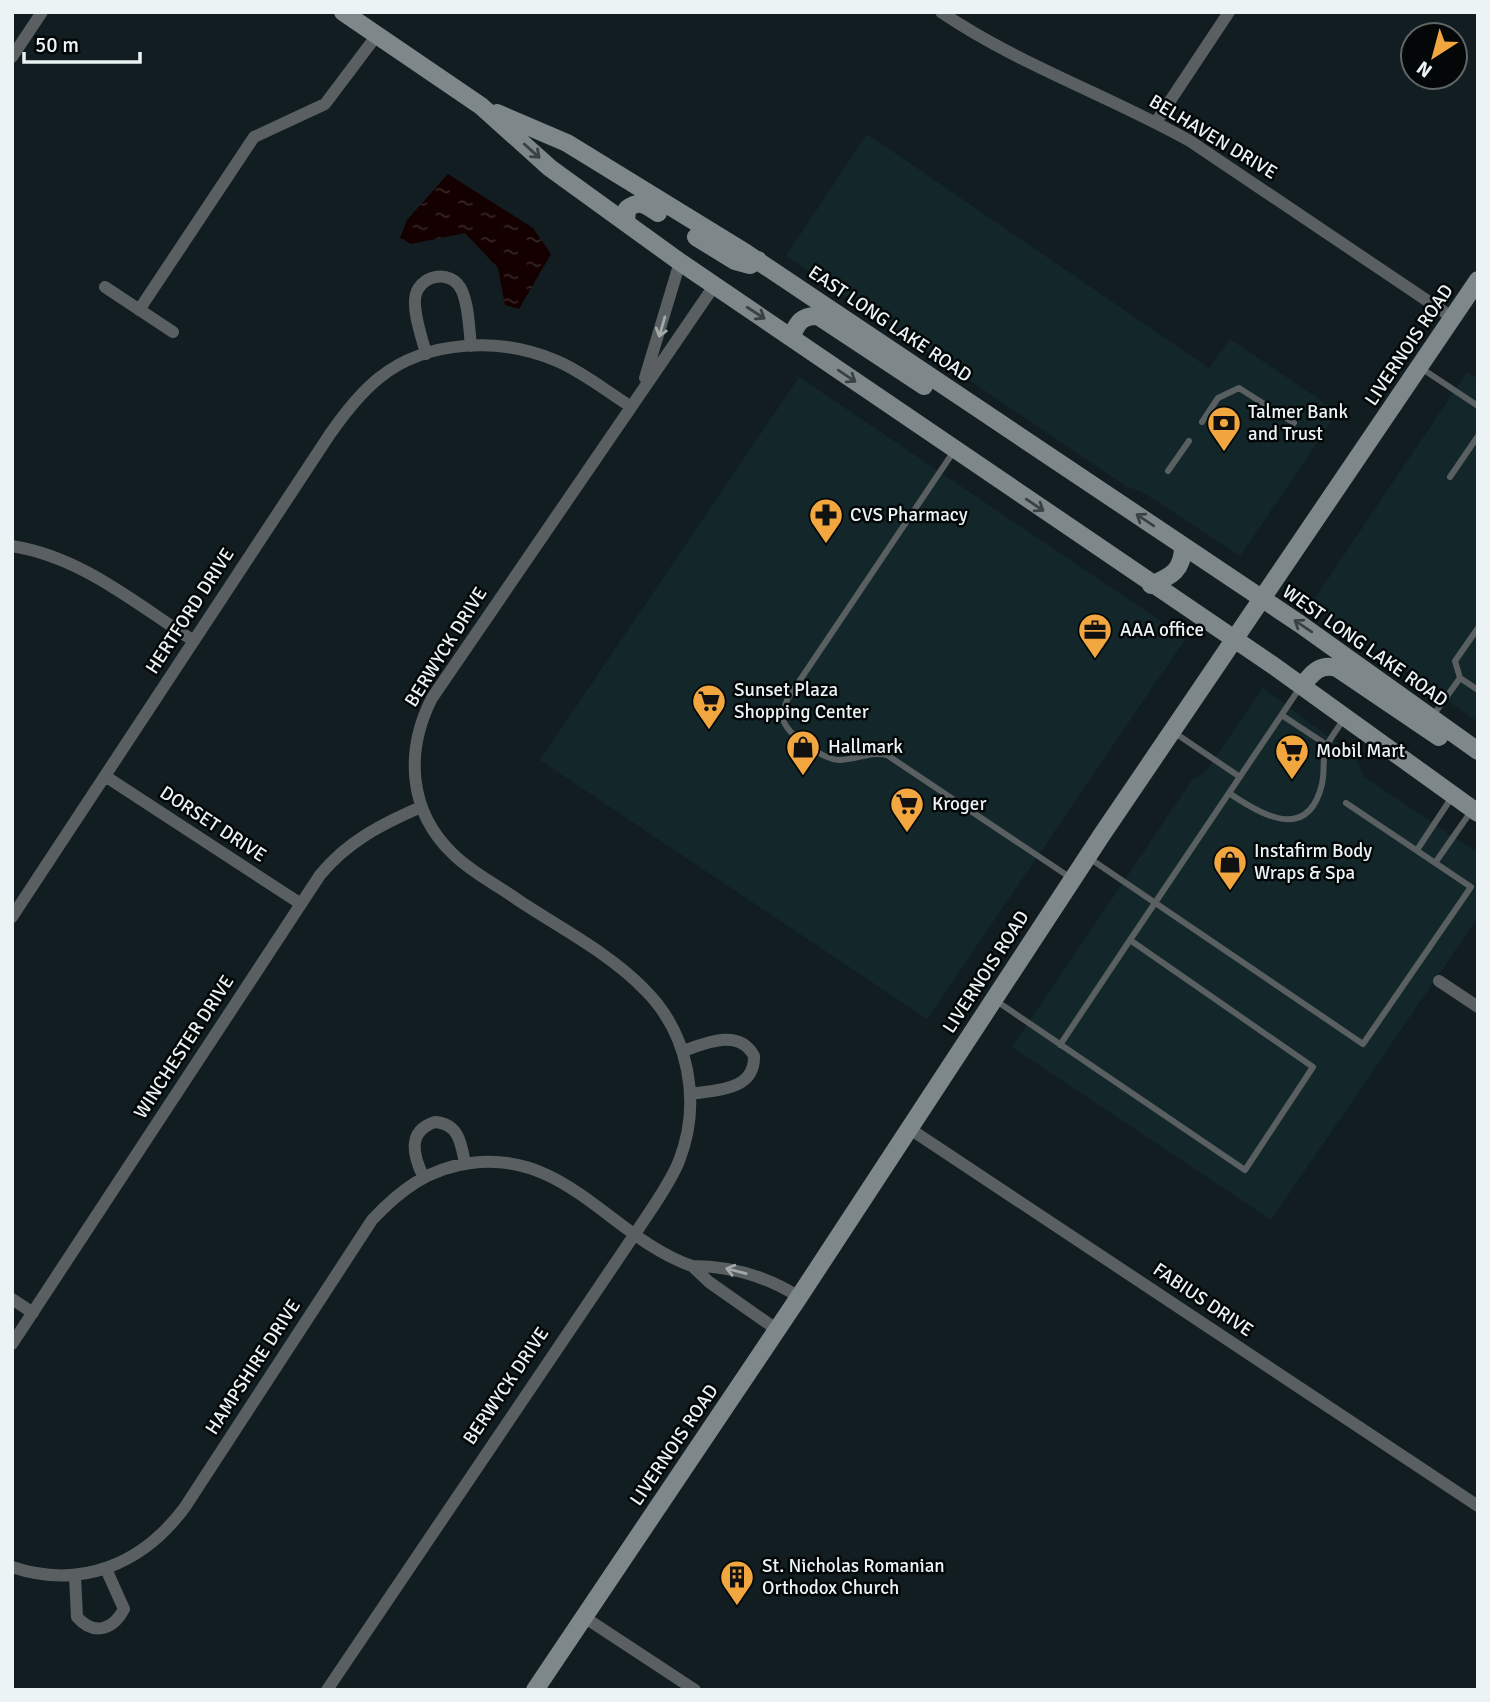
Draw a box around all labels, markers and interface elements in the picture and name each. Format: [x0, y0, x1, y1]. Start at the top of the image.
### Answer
scale bar [24, 21, 140, 65]
north arrow [1399, 21, 1469, 91]
text: 50 m [35, 32, 79, 58]
text: N [1412, 55, 1437, 83]
street label: BELHAVEN DRIVE [1145, 89, 1281, 185]
one-way arrow [523, 143, 541, 159]
street label: EAST LONG LAKE ROAD [804, 260, 976, 388]
street label: LIVERNOIS ROAD [1360, 280, 1458, 410]
one-way arrow [746, 306, 765, 320]
one-way arrow [655, 316, 668, 338]
one-way arrow [837, 369, 856, 383]
place label: Talmer Bank and Trust [1248, 400, 1348, 446]
bank icon: Talmer Bank and Trust [1205, 404, 1243, 453]
pharmacy icon: CVS Pharmacy [807, 496, 845, 545]
one-way arrow [1025, 498, 1044, 512]
place label: CVS Pharmacy [850, 503, 968, 527]
one-way arrow [1136, 513, 1155, 527]
street label: HERTFORD DRIVE [140, 544, 240, 678]
street label: WEST LONG LAKE ROAD [1278, 580, 1452, 712]
street label: BERWYCK DRIVE [400, 583, 492, 711]
office icon: AAA office [1076, 611, 1114, 660]
place label: AAA office [1120, 618, 1204, 642]
one-way arrow [1294, 619, 1313, 633]
place label: Sunset Plaza Shopping Center [734, 678, 869, 724]
supermarket icon: Sunset Plaza Shopping Center [690, 682, 728, 731]
shop icon: Hallmark [784, 728, 822, 777]
supermarket icon: Mobil Mart [1273, 732, 1311, 781]
place label: Hallmark [828, 735, 903, 759]
place label: Mobil Mart [1316, 739, 1406, 763]
street label: DORSET DRIVE [155, 781, 271, 867]
supermarket icon: Kroger [888, 785, 926, 834]
place label: Kroger [932, 792, 986, 816]
place label: Instafirm Body Wraps & Spa [1254, 839, 1372, 885]
shop icon: Instafirm Body Wraps & Spa [1211, 843, 1249, 892]
street label: LIVERNOIS ROAD [937, 906, 1035, 1038]
street label: WINCHESTER DRIVE [129, 971, 239, 1123]
street label: FABIUS DRIVE [1148, 1258, 1258, 1342]
one-way arrow [725, 1263, 747, 1276]
street label: HAMPSHIRE DRIVE [200, 1295, 306, 1439]
street label: BERWYCK DRIVE [458, 1323, 554, 1449]
street label: LIVERNOIS ROAD [625, 1380, 723, 1510]
place label: St. Nicholas Romanian Orthodox Church [762, 1554, 945, 1600]
building icon: St. Nicholas Romanian Orthodox Church [718, 1558, 756, 1607]

